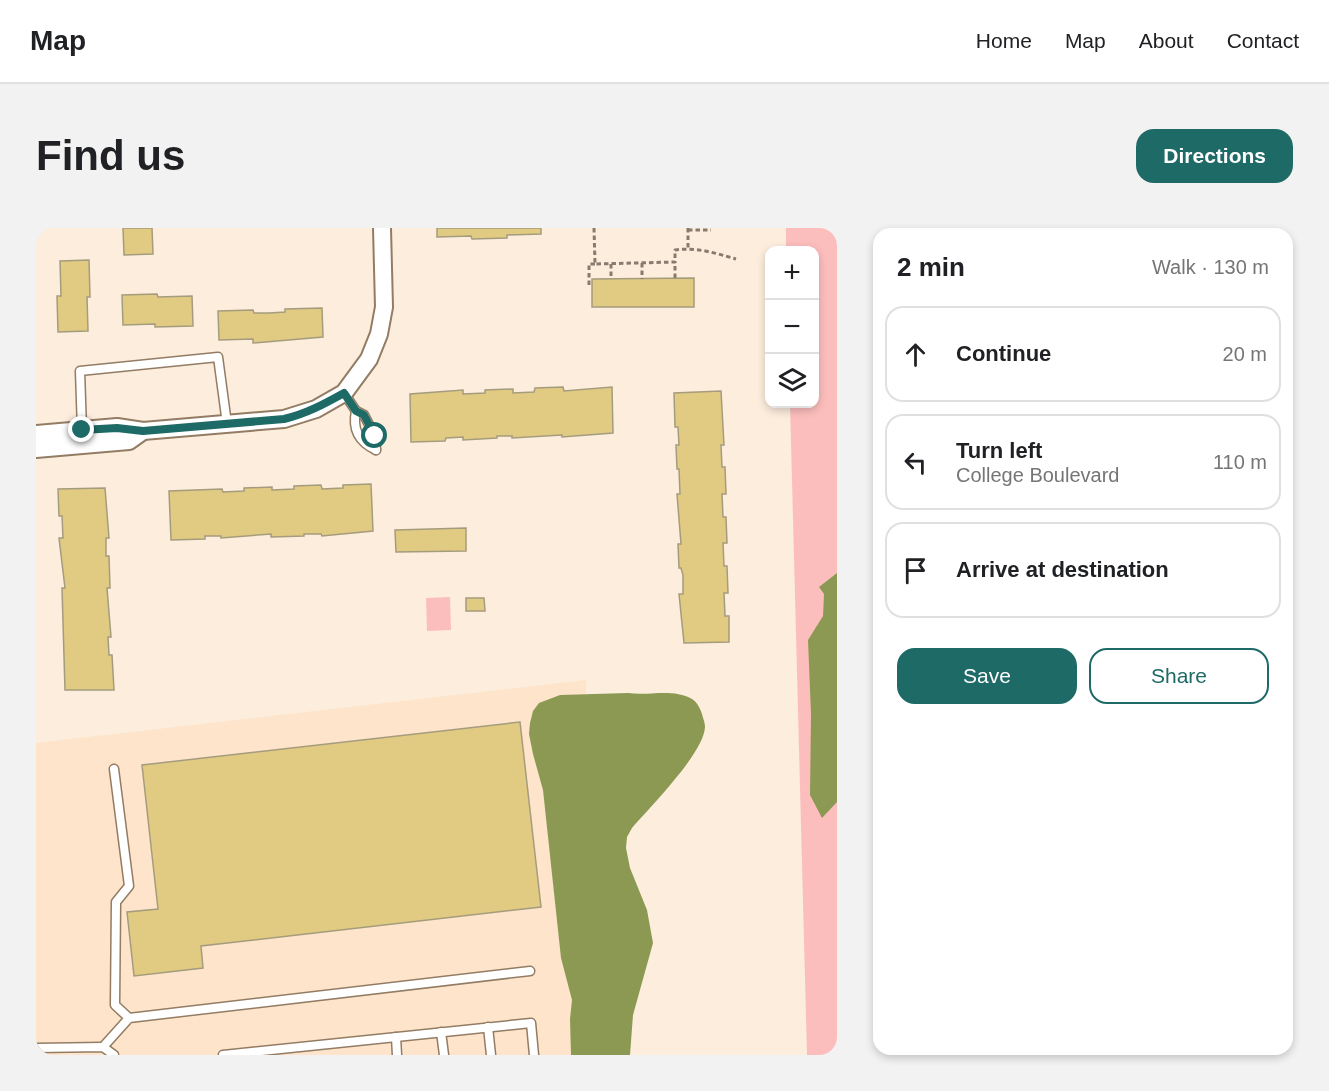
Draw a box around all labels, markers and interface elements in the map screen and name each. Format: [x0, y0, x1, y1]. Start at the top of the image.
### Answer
text: Map [30, 25, 86, 56]
text: Home [976, 29, 1032, 52]
text: Map [1065, 29, 1106, 52]
text: About [1139, 29, 1194, 52]
text: Contact [1227, 29, 1299, 52]
button: Directions [1136, 129, 1293, 183]
text: Find us [36, 132, 185, 179]
map controls [765, 246, 819, 408]
button: + [765, 246, 819, 300]
text: 2 min [897, 252, 965, 282]
text: Walk · 130 m [1152, 256, 1269, 278]
button: − [765, 300, 819, 354]
icon: ahead [899, 338, 932, 371]
text: Continue [956, 341, 1051, 366]
text: 20 m [1223, 343, 1267, 365]
button: layers [765, 354, 819, 408]
route end [68, 416, 94, 442]
route start [361, 422, 387, 448]
text: Turn left [956, 438, 1042, 463]
icon: left [899, 446, 932, 479]
text: 110 m [1213, 451, 1267, 473]
text: College Boulevard [956, 464, 1119, 486]
icon: arrive [899, 554, 932, 587]
text: Arrive at destination [956, 557, 1169, 582]
button: Save [897, 648, 1077, 704]
button: Share [1089, 648, 1269, 704]

